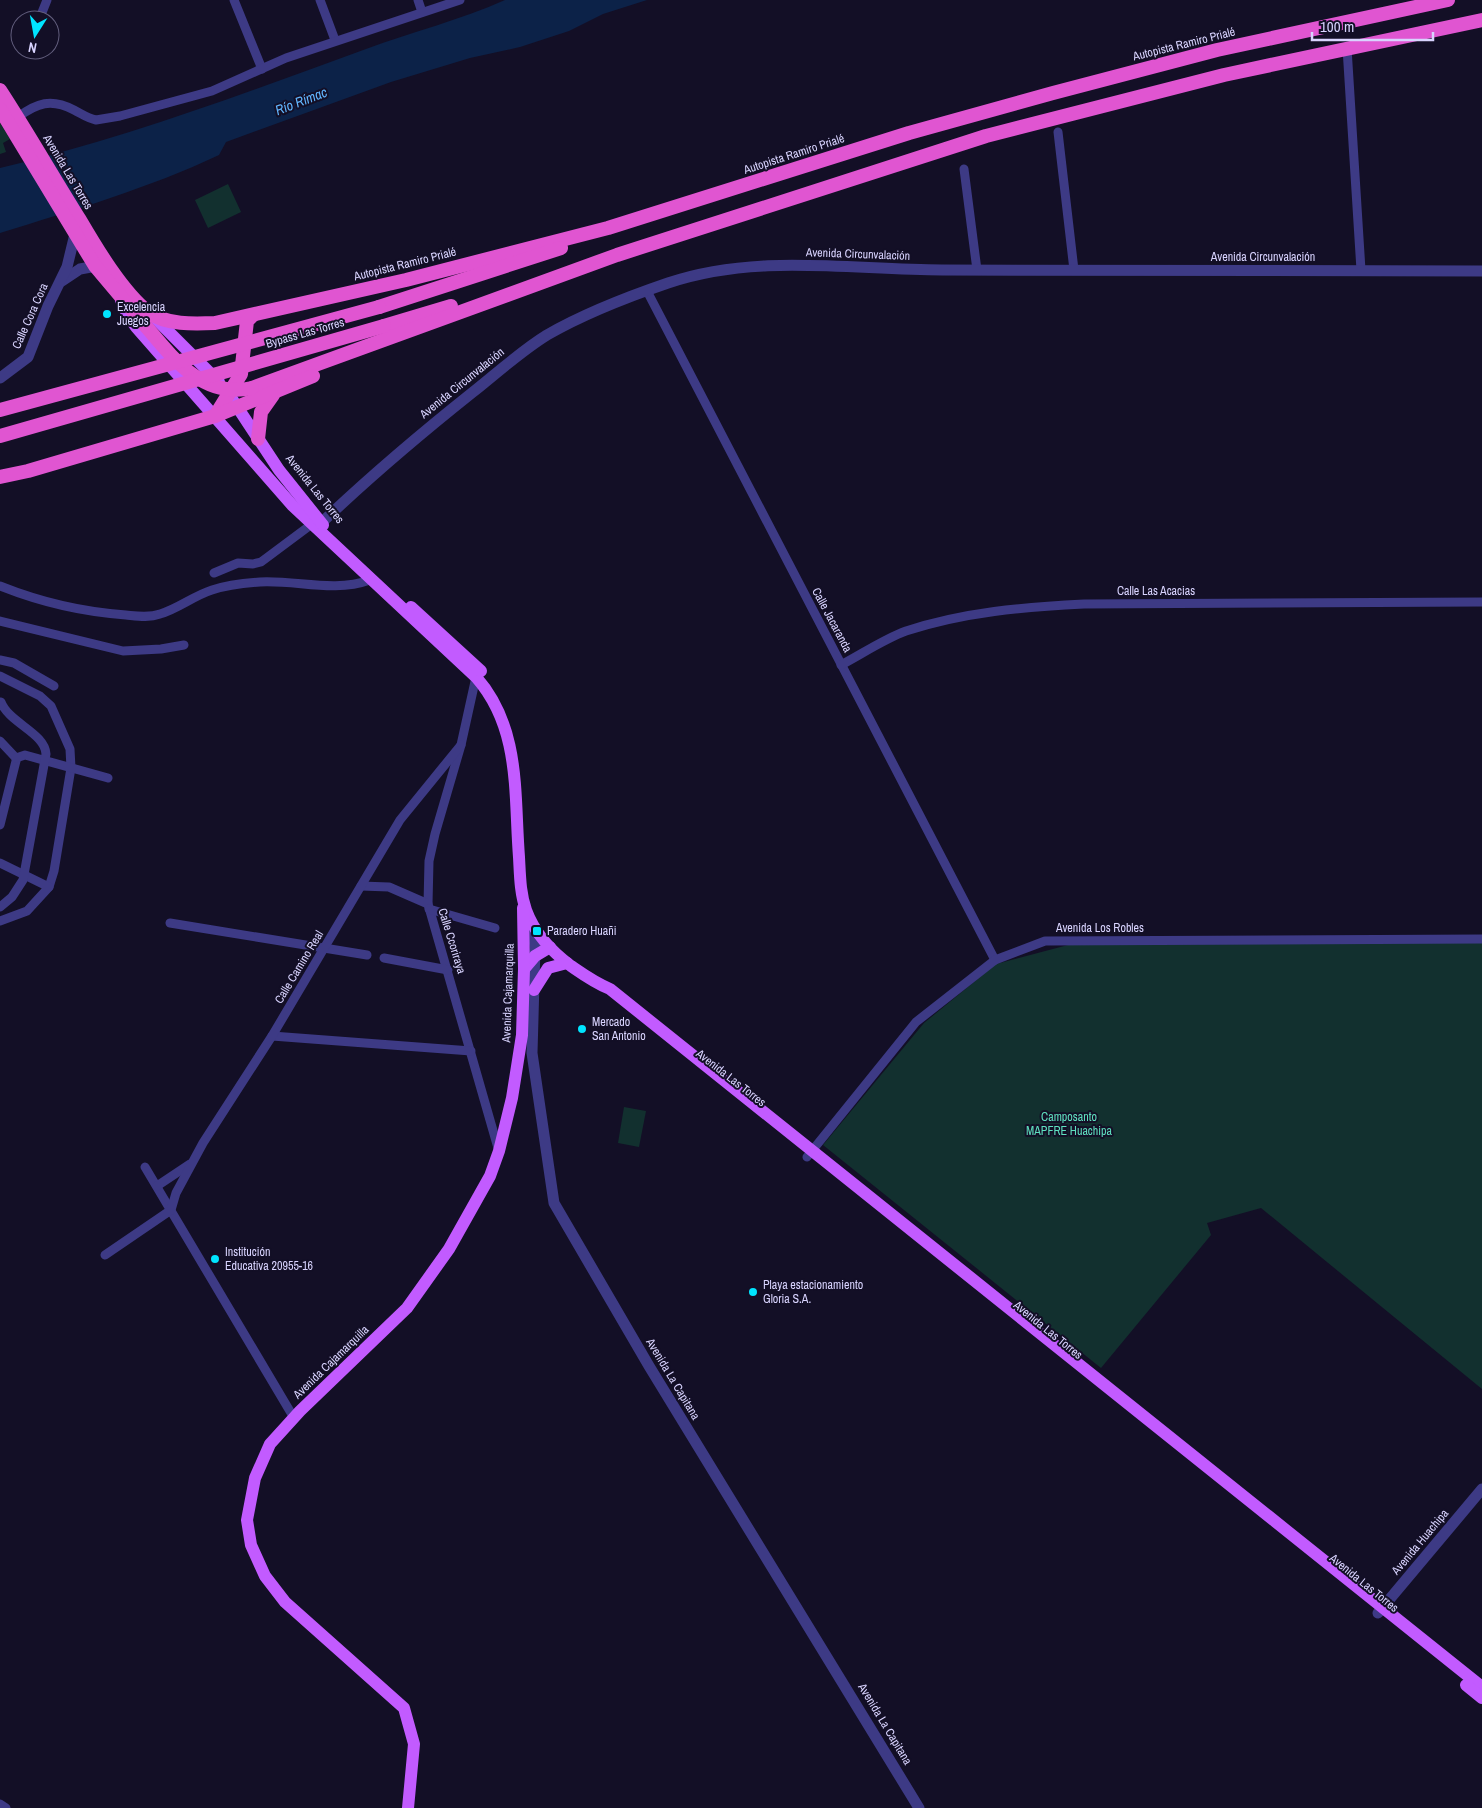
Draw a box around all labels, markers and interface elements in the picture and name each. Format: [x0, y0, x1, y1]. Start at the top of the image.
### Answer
north arrow [10, 10, 60, 60]
scale bar [1312, 10, 1433, 42]
text: 100 m [1320, 16, 1354, 37]
street label: Autopista Ramiro Prialé [1130, 24, 1237, 65]
text: N [27, 38, 38, 57]
water label: Río Rímac [272, 83, 330, 119]
street label: Autopista Ramiro Prialé [741, 130, 846, 178]
street label: Avenida Las Torres [39, 131, 97, 212]
street label: Autopista Ramiro Prialé [351, 244, 458, 285]
street label: Avenida Circunvalación [805, 244, 910, 264]
street label: Avenida Circunvalación [1210, 249, 1315, 265]
street label: Calle Cora Cora [8, 280, 52, 351]
place label: Excelencia Juegos [117, 299, 166, 329]
marker: Excelencia Juegos [101, 308, 113, 320]
street label: Bypass Las Torres [264, 314, 346, 352]
street label: Avenida Circunvalación [416, 344, 508, 423]
street label: Avenida Las Torres [282, 450, 348, 527]
street label: Calle Las Acacias [1117, 583, 1195, 599]
street label: Calle Jacaranda [808, 585, 856, 656]
street label: Calle Ccoriraya [434, 906, 470, 976]
street label: Avenida Los Robles [1055, 920, 1144, 936]
place label: Paradero Huañi [547, 923, 616, 939]
marker: Paradero Huañi [531, 925, 543, 937]
street label: Calle Camino Real [271, 927, 327, 1007]
street label: Avenida Cajamarquilla [498, 943, 518, 1044]
place label: Mercado San Antonio [592, 1014, 646, 1044]
marker: Mercado San Antonio [576, 1023, 588, 1035]
street label: Avenida Las Torres [692, 1045, 769, 1110]
park label: Camposanto MAPFRE Huachipa [1026, 1109, 1112, 1139]
place label: Institución Educativa 20955-16 [225, 1244, 313, 1274]
marker: Institución Educativa 20955-16 [209, 1253, 221, 1265]
place label: Playa estacionamiento Gloria S.A. [763, 1277, 863, 1307]
marker: Playa estacionamiento Gloria S.A. [747, 1286, 759, 1298]
street label: Avenida Las Torres [1009, 1297, 1086, 1363]
street label: Avenida Cajamarquilla [289, 1321, 373, 1403]
street label: Avenida La Capitana [642, 1334, 704, 1423]
street label: Avenida Huachipa [1387, 1506, 1452, 1579]
street label: Avenida Las Torres [1325, 1550, 1402, 1616]
street label: Avenida La Capitana [854, 1679, 916, 1768]

